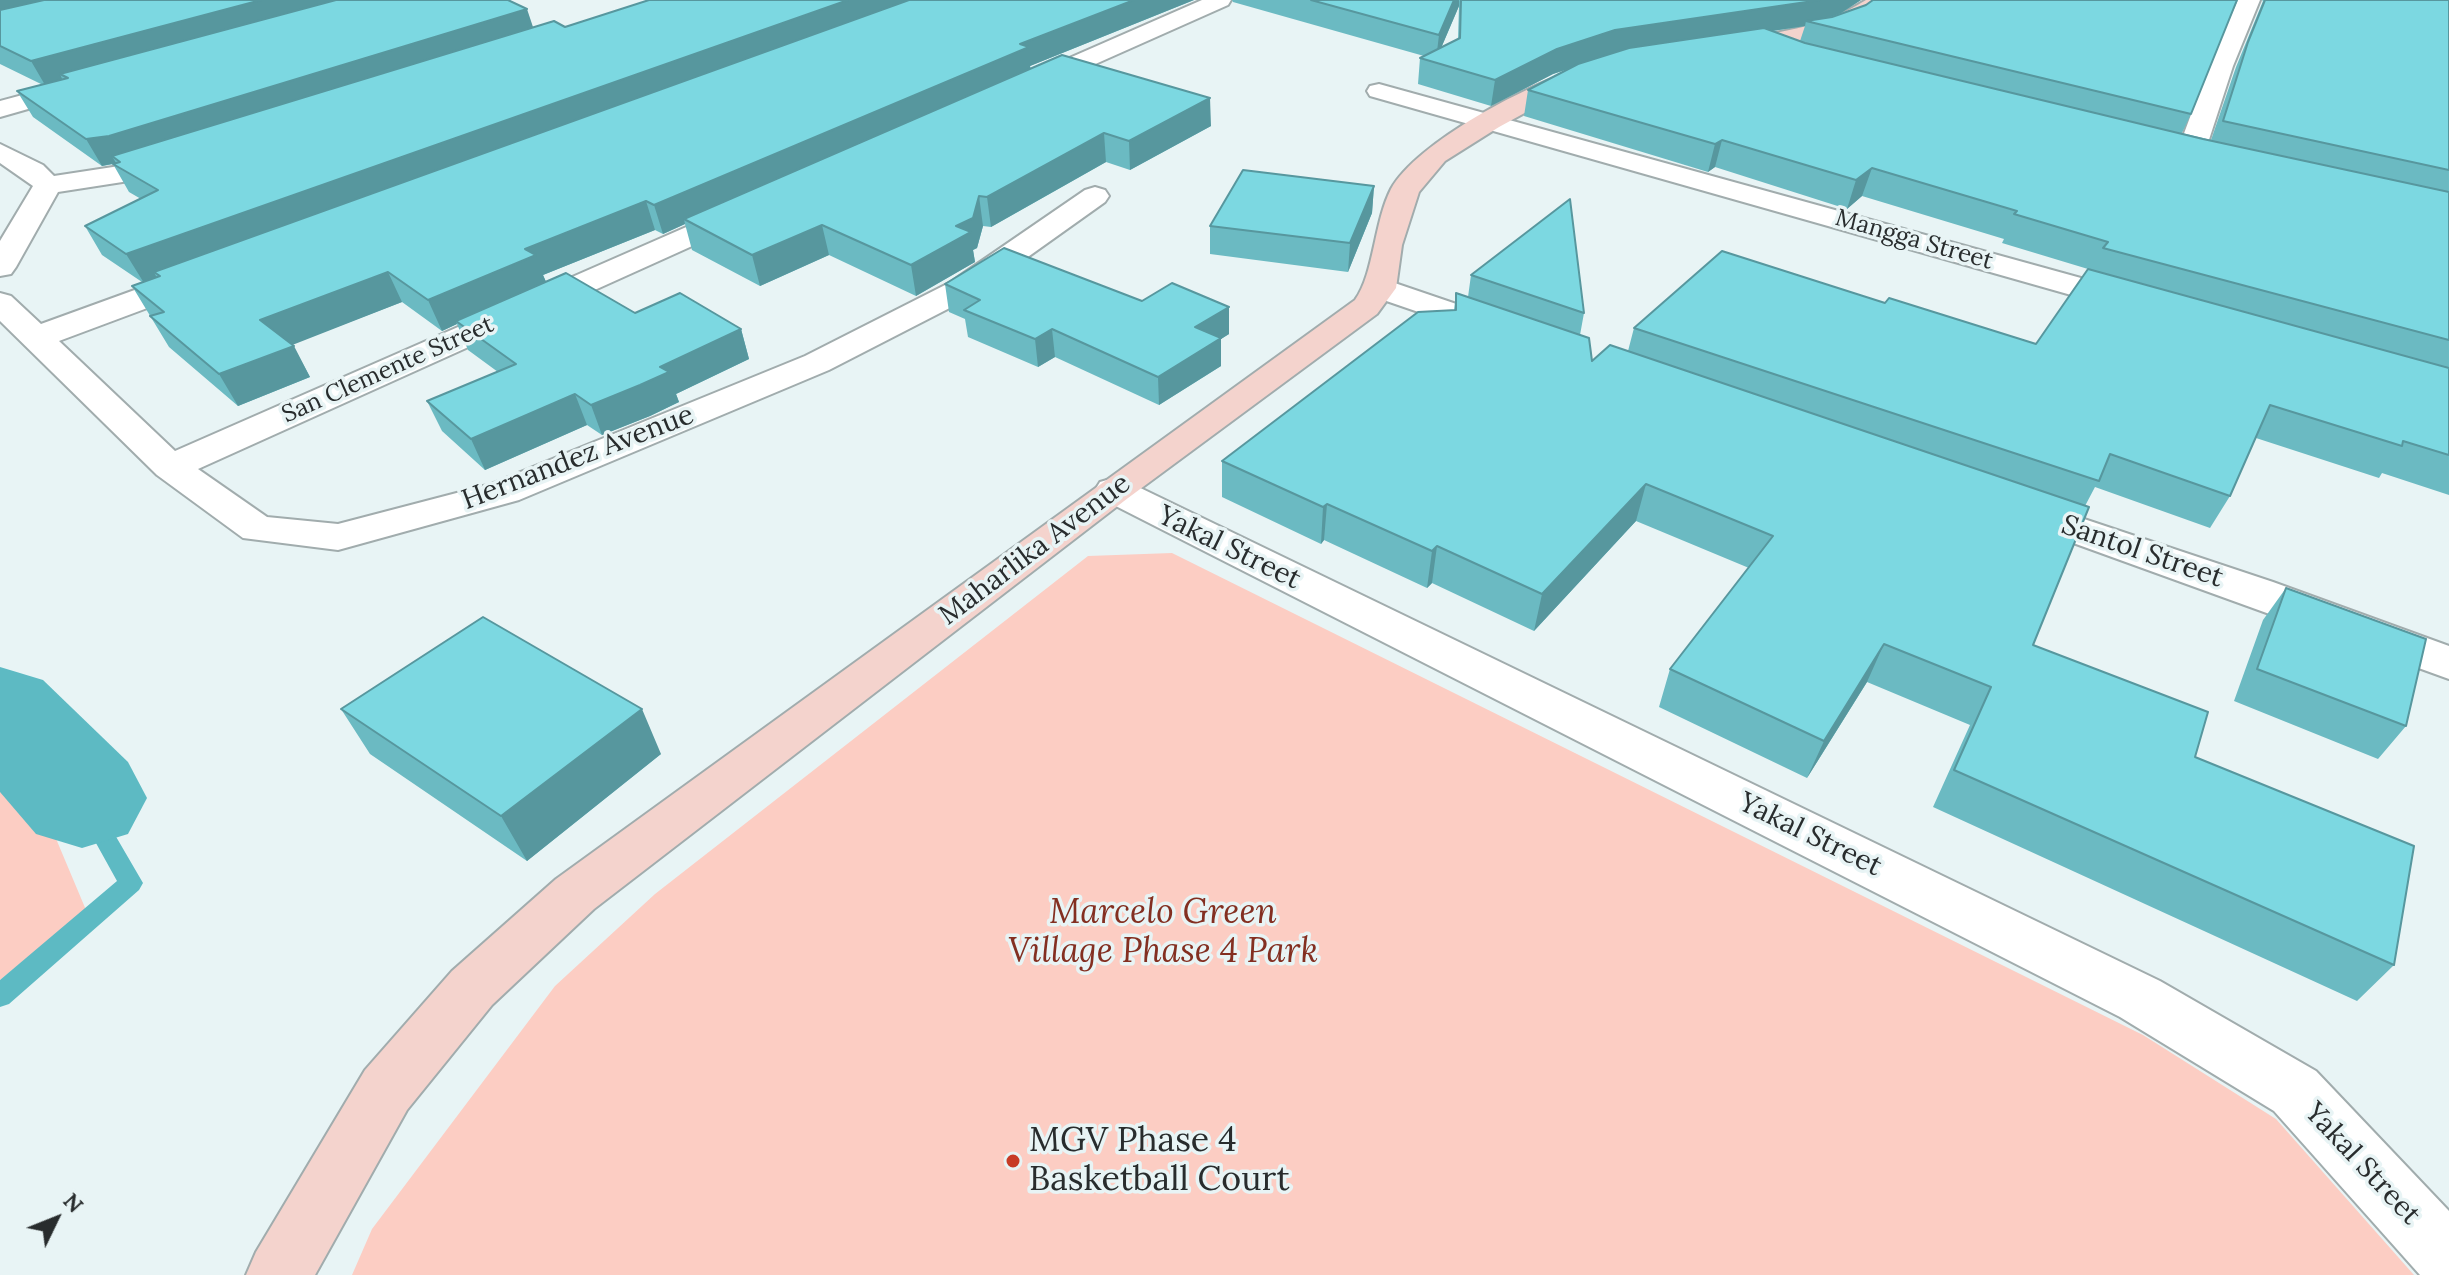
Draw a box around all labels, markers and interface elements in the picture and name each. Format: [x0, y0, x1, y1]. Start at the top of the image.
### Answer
street label: Mangga Street [1832, 204, 1996, 276]
street label: San Clemente Street [278, 310, 498, 430]
street label: Hernandez Avenue [457, 398, 699, 518]
street label: Maharlika Avenue [933, 467, 1137, 633]
street label: Yakal Street [1152, 499, 1306, 597]
street label: Santol Street [2057, 509, 2227, 595]
street label: Yakal Street [1733, 786, 1887, 884]
park label: Marcelo Green Village Phase 4 Park [1008, 893, 1318, 972]
street label: Yakal Street [2297, 1096, 2427, 1232]
place label: MGV Phase 4 Basketball Court [1029, 1121, 1290, 1200]
marker: MGV Phase 4 Basketball Court [1004, 1152, 1022, 1170]
north arrow [16, 1179, 96, 1259]
text: N [58, 1187, 90, 1218]

